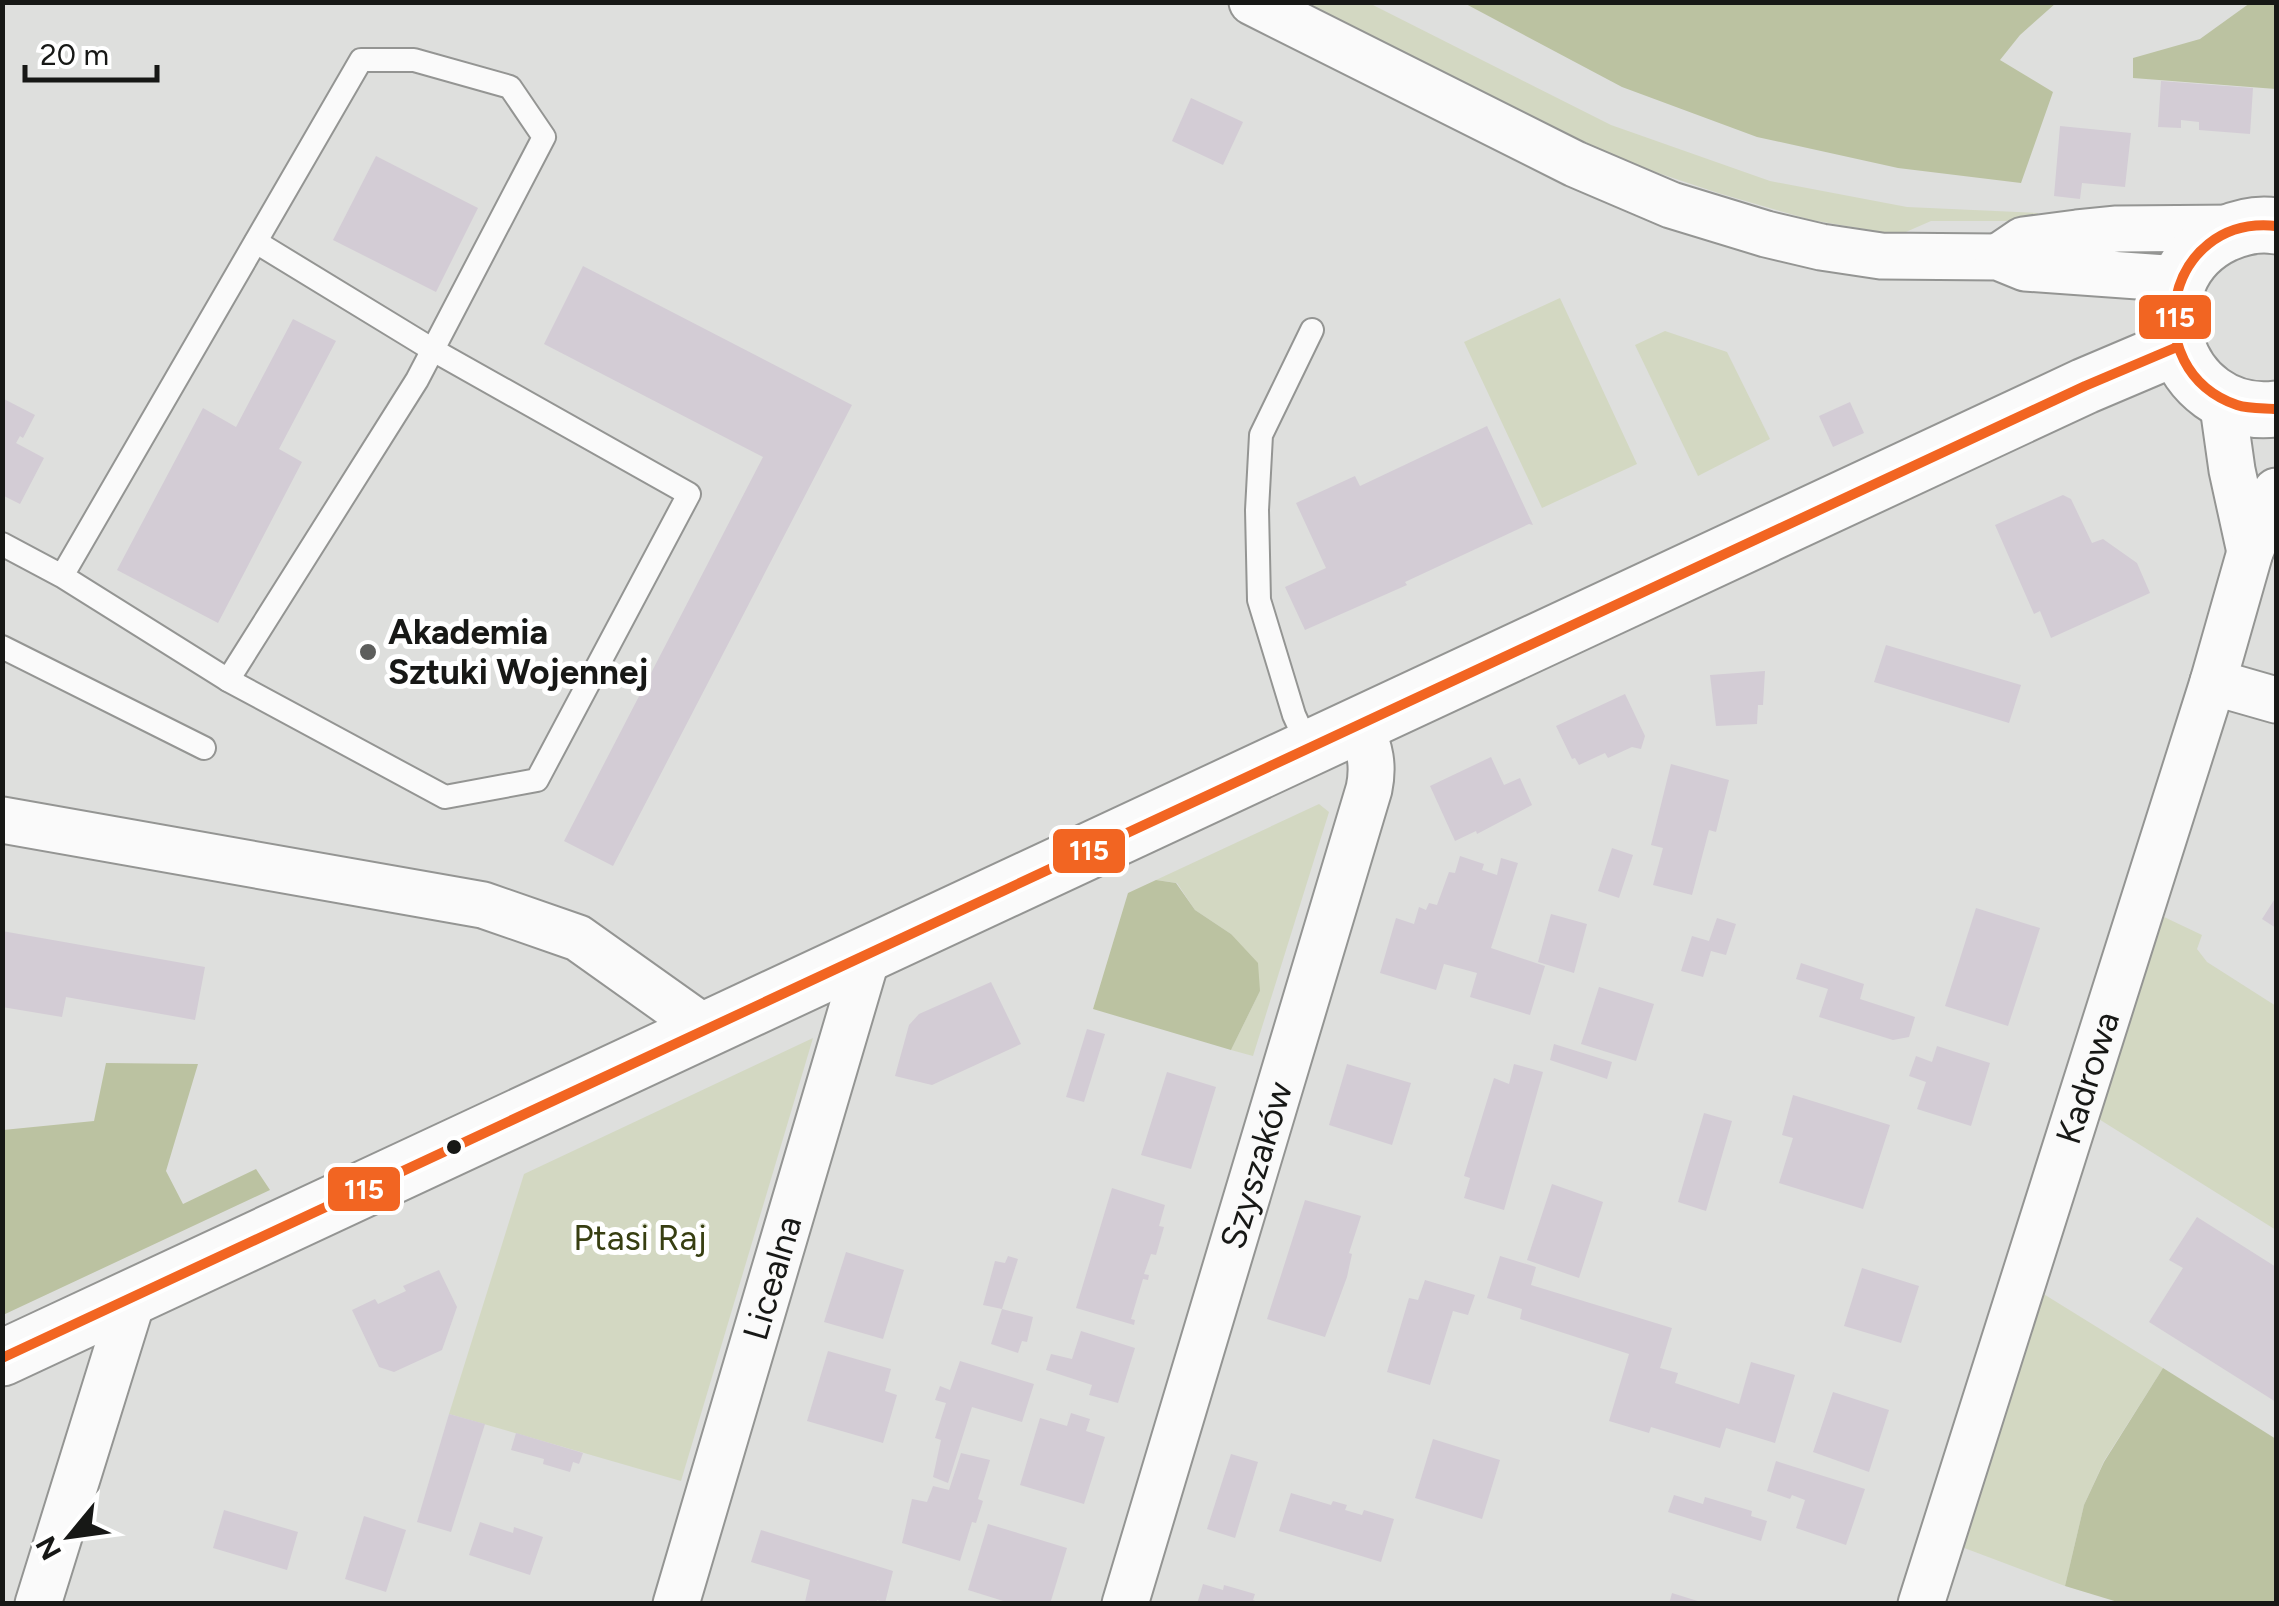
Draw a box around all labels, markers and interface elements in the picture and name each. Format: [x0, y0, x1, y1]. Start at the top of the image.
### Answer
scale bar [25, 20, 158, 82]
text: 20 m [40, 36, 109, 73]
line badge: 115 [2137, 293, 2213, 341]
text: 115 [2155, 300, 2195, 334]
place label: Akademia Sztuki Wojennej [388, 611, 648, 693]
marker: Akademia Sztuki Wojennej [357, 641, 379, 663]
line badge: 115 [1051, 827, 1127, 875]
text: 115 [1069, 833, 1109, 867]
street label: Kadrowa [2047, 1007, 2128, 1149]
street label: Szyszaków [1212, 1076, 1301, 1254]
unlabelled marker [444, 1137, 464, 1157]
line badge: 115 [326, 1165, 402, 1213]
text: 115 [344, 1172, 384, 1206]
street label: Licealna [734, 1211, 810, 1345]
park label: Ptasi Raj [573, 1217, 707, 1259]
north arrow [20, 1486, 120, 1586]
text: N [28, 1530, 68, 1566]

